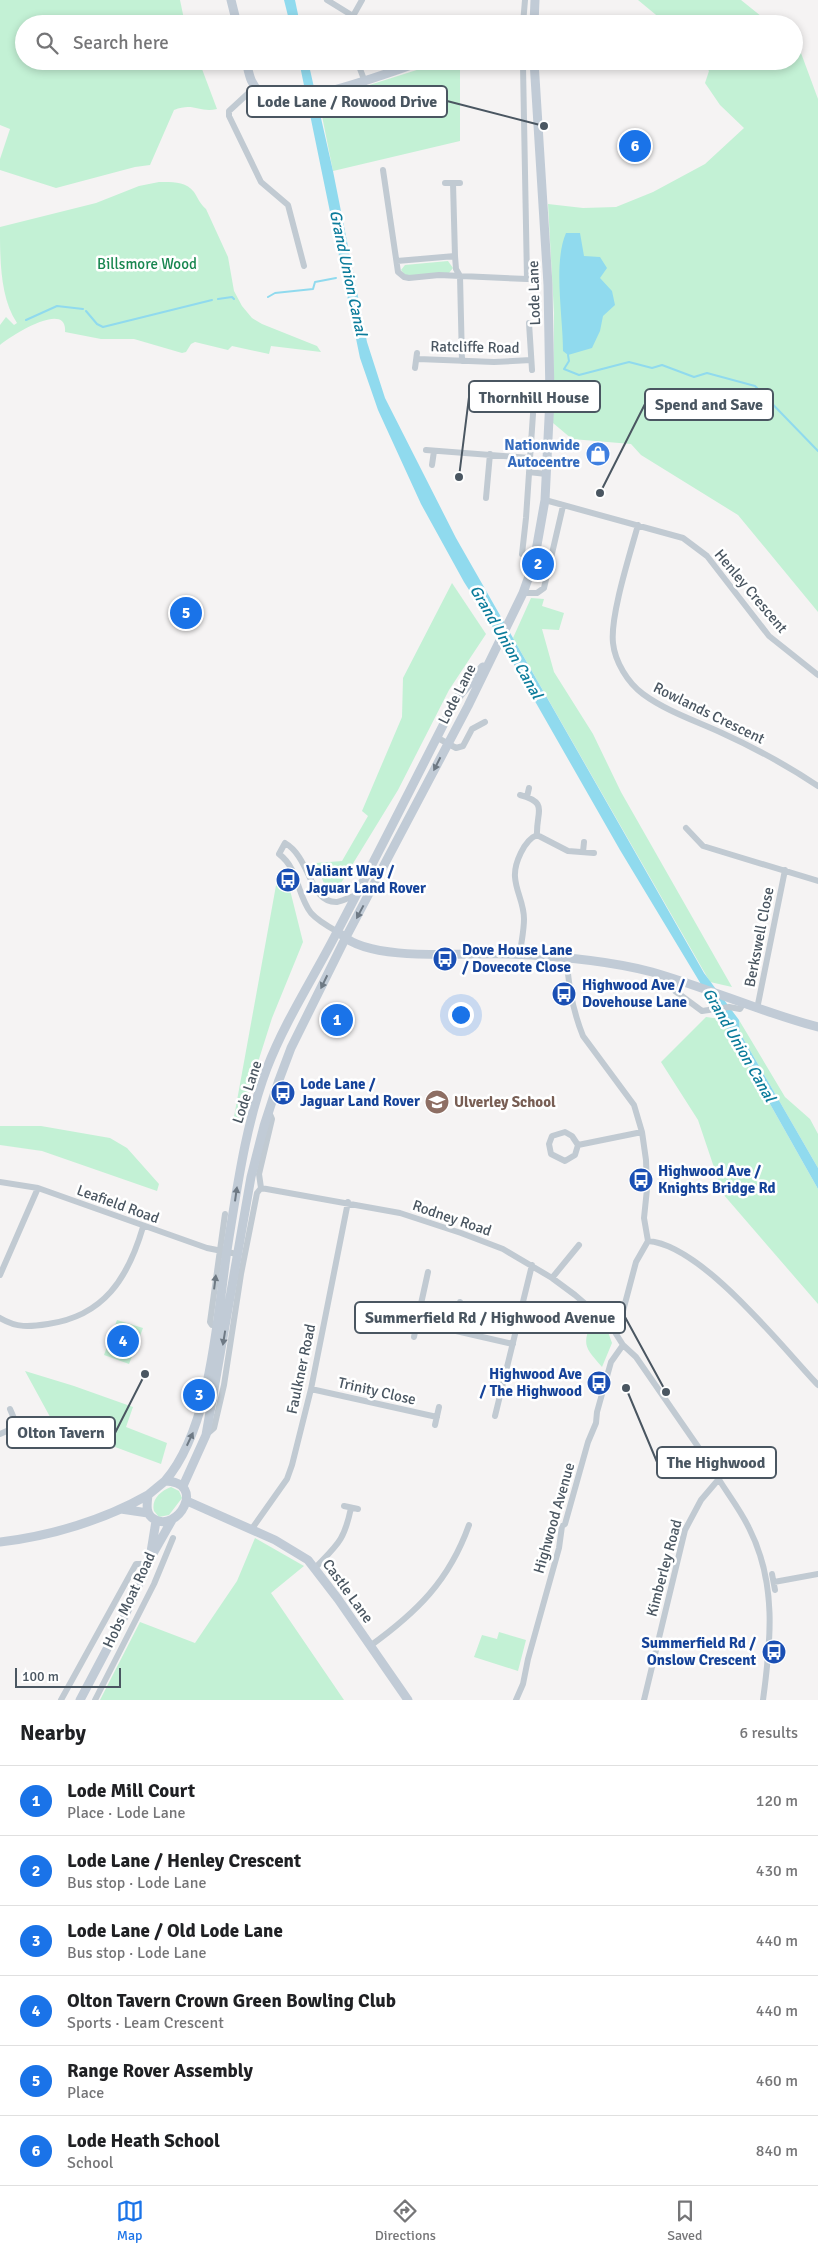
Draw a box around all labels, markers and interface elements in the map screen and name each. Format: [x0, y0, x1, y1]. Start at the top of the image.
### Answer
search box [15, 15, 803, 70]
icon: search [33, 29, 61, 57]
text: Search here [73, 31, 169, 55]
callout: Lode Lane / Rowood Drive [247, 86, 447, 117]
text: Lode Lane / Rowood Drive [257, 92, 437, 112]
pin: 6 [619, 127, 651, 165]
water label: Grand Union Canal [325, 208, 371, 339]
park label: Billsmore Wood [97, 255, 197, 273]
street label: Lode Lane [524, 260, 544, 326]
street label: Ratcliffe Road [430, 337, 520, 357]
callout: Thornhill House [469, 381, 600, 412]
text: Thornhill House [479, 388, 589, 408]
callout: Spend and Save [645, 389, 773, 420]
text: Spend and Save [655, 395, 763, 415]
place label: Nationwide Autocentre [504, 436, 580, 471]
shop icon: Nationwide Autocentre [585, 441, 611, 467]
pin: 2 [522, 545, 554, 583]
street label: Henley Crescent [711, 545, 791, 637]
water label: Grand Union Canal [465, 581, 547, 704]
pin: 5 [170, 594, 202, 632]
street label: Lode Lane [434, 661, 480, 727]
street label: Rowlands Crescent [650, 678, 768, 748]
one-way arrow [433, 757, 441, 771]
place label: Valiant Way / Jaguar Land Rover [306, 862, 426, 897]
bus stop icon: Valiant Way / Jaguar Land Rover [275, 867, 301, 893]
street label: Berkswell Close [740, 885, 778, 989]
one-way arrow [356, 904, 364, 919]
place label: Dove House Lane / Dovecote Close [462, 941, 572, 976]
bus stop icon: Dove House Lane / Dovecote Close [432, 946, 458, 972]
one-way arrow [320, 975, 328, 990]
place label: Highwood Ave / Dovehouse Lane [582, 976, 687, 1011]
bus stop icon: Highwood Ave / Dovehouse Lane [551, 981, 577, 1007]
water label: Grand Union Canal [698, 984, 780, 1107]
pin: 1 [321, 1001, 353, 1039]
your location [448, 1002, 474, 1028]
street label: Lode Lane [228, 1058, 266, 1126]
place label: Lode Lane / Jaguar Land Rover [300, 1075, 420, 1110]
bus stop icon: Lode Lane / Jaguar Land Rover [270, 1080, 296, 1106]
school or university icon: Ulverley School [424, 1089, 450, 1115]
place label: Ulverley School [454, 1093, 556, 1111]
place label: Highwood Ave / Knights Bridge Rd [658, 1162, 776, 1197]
bus stop icon: Highwood Ave / Knights Bridge Rd [628, 1167, 654, 1193]
street label: Leafield Road [74, 1181, 162, 1227]
one-way arrow [232, 1186, 240, 1202]
street label: Rodney Road [410, 1196, 494, 1240]
one-way arrow [211, 1273, 219, 1289]
callout: Summerfield Rd / Highwood Avenue [355, 1302, 625, 1333]
text: Summerfield Rd / Highwood Avenue [365, 1308, 615, 1328]
pin: 4 [107, 1322, 139, 1360]
street label: Faulkner Road [283, 1322, 319, 1416]
one-way arrow [219, 1330, 227, 1346]
place label: Highwood Ave / The Highwood [480, 1365, 582, 1400]
bus stop icon: Highwood Ave / The Highwood [586, 1370, 612, 1396]
street label: Trinity Close [336, 1373, 418, 1409]
pin: 3 [183, 1376, 215, 1414]
callout: Olton Tavern [7, 1417, 115, 1448]
text: Olton Tavern [17, 1423, 105, 1443]
one-way arrow [186, 1432, 194, 1446]
callout: The Highwood [657, 1447, 776, 1478]
text: The Highwood [667, 1453, 766, 1473]
street label: Highwood Avenue [530, 1461, 578, 1575]
street label: Kimberley Road [642, 1517, 686, 1619]
street label: Hobs Moat Road [99, 1549, 159, 1651]
street label: Castle Lane [319, 1556, 377, 1626]
place label: Summerfield Rd / Onslow Crescent [641, 1634, 756, 1669]
bus stop icon: Summerfield Rd / Onslow Crescent [761, 1639, 787, 1665]
scale bar [15, 1665, 121, 1688]
text: 100 m [22, 1668, 59, 1685]
text: Nearby [20, 1720, 86, 1746]
text: 6 results [739, 1723, 798, 1743]
text: Lode Mill Court [67, 1779, 195, 1803]
text: 1 [32, 1791, 40, 1811]
text: 120 m [756, 1791, 798, 1811]
text: Place · Lode Lane [67, 1803, 186, 1823]
text: Lode Lane / Henley Crescent [67, 1849, 301, 1873]
text: 2 [32, 1861, 40, 1881]
text: 430 m [756, 1861, 798, 1881]
text: Bus stop · Lode Lane [67, 1873, 206, 1893]
text: Lode Lane / Old Lode Lane [67, 1919, 283, 1943]
text: 3 [32, 1931, 40, 1951]
text: 440 m [756, 1931, 798, 1951]
text: Bus stop · Lode Lane [67, 1943, 206, 1963]
text: Olton Tavern Crown Green Bowling Club [67, 1989, 396, 2013]
text: 4 [32, 2001, 40, 2021]
text: 440 m [756, 2001, 798, 2021]
text: Sports · Leam Crescent [67, 2013, 224, 2033]
text: Range Rover Assembly [67, 2059, 253, 2083]
text: 5 [32, 2071, 40, 2091]
text: 460 m [756, 2071, 798, 2091]
text: Place [67, 2083, 104, 2103]
text: Lode Heath School [67, 2129, 220, 2153]
text: 6 [32, 2141, 40, 2161]
text: 840 m [756, 2141, 798, 2161]
text: School [67, 2153, 113, 2173]
tab: Map [116, 2197, 144, 2244]
tab: Directions [375, 2197, 436, 2244]
tab: Saved [667, 2197, 702, 2244]

